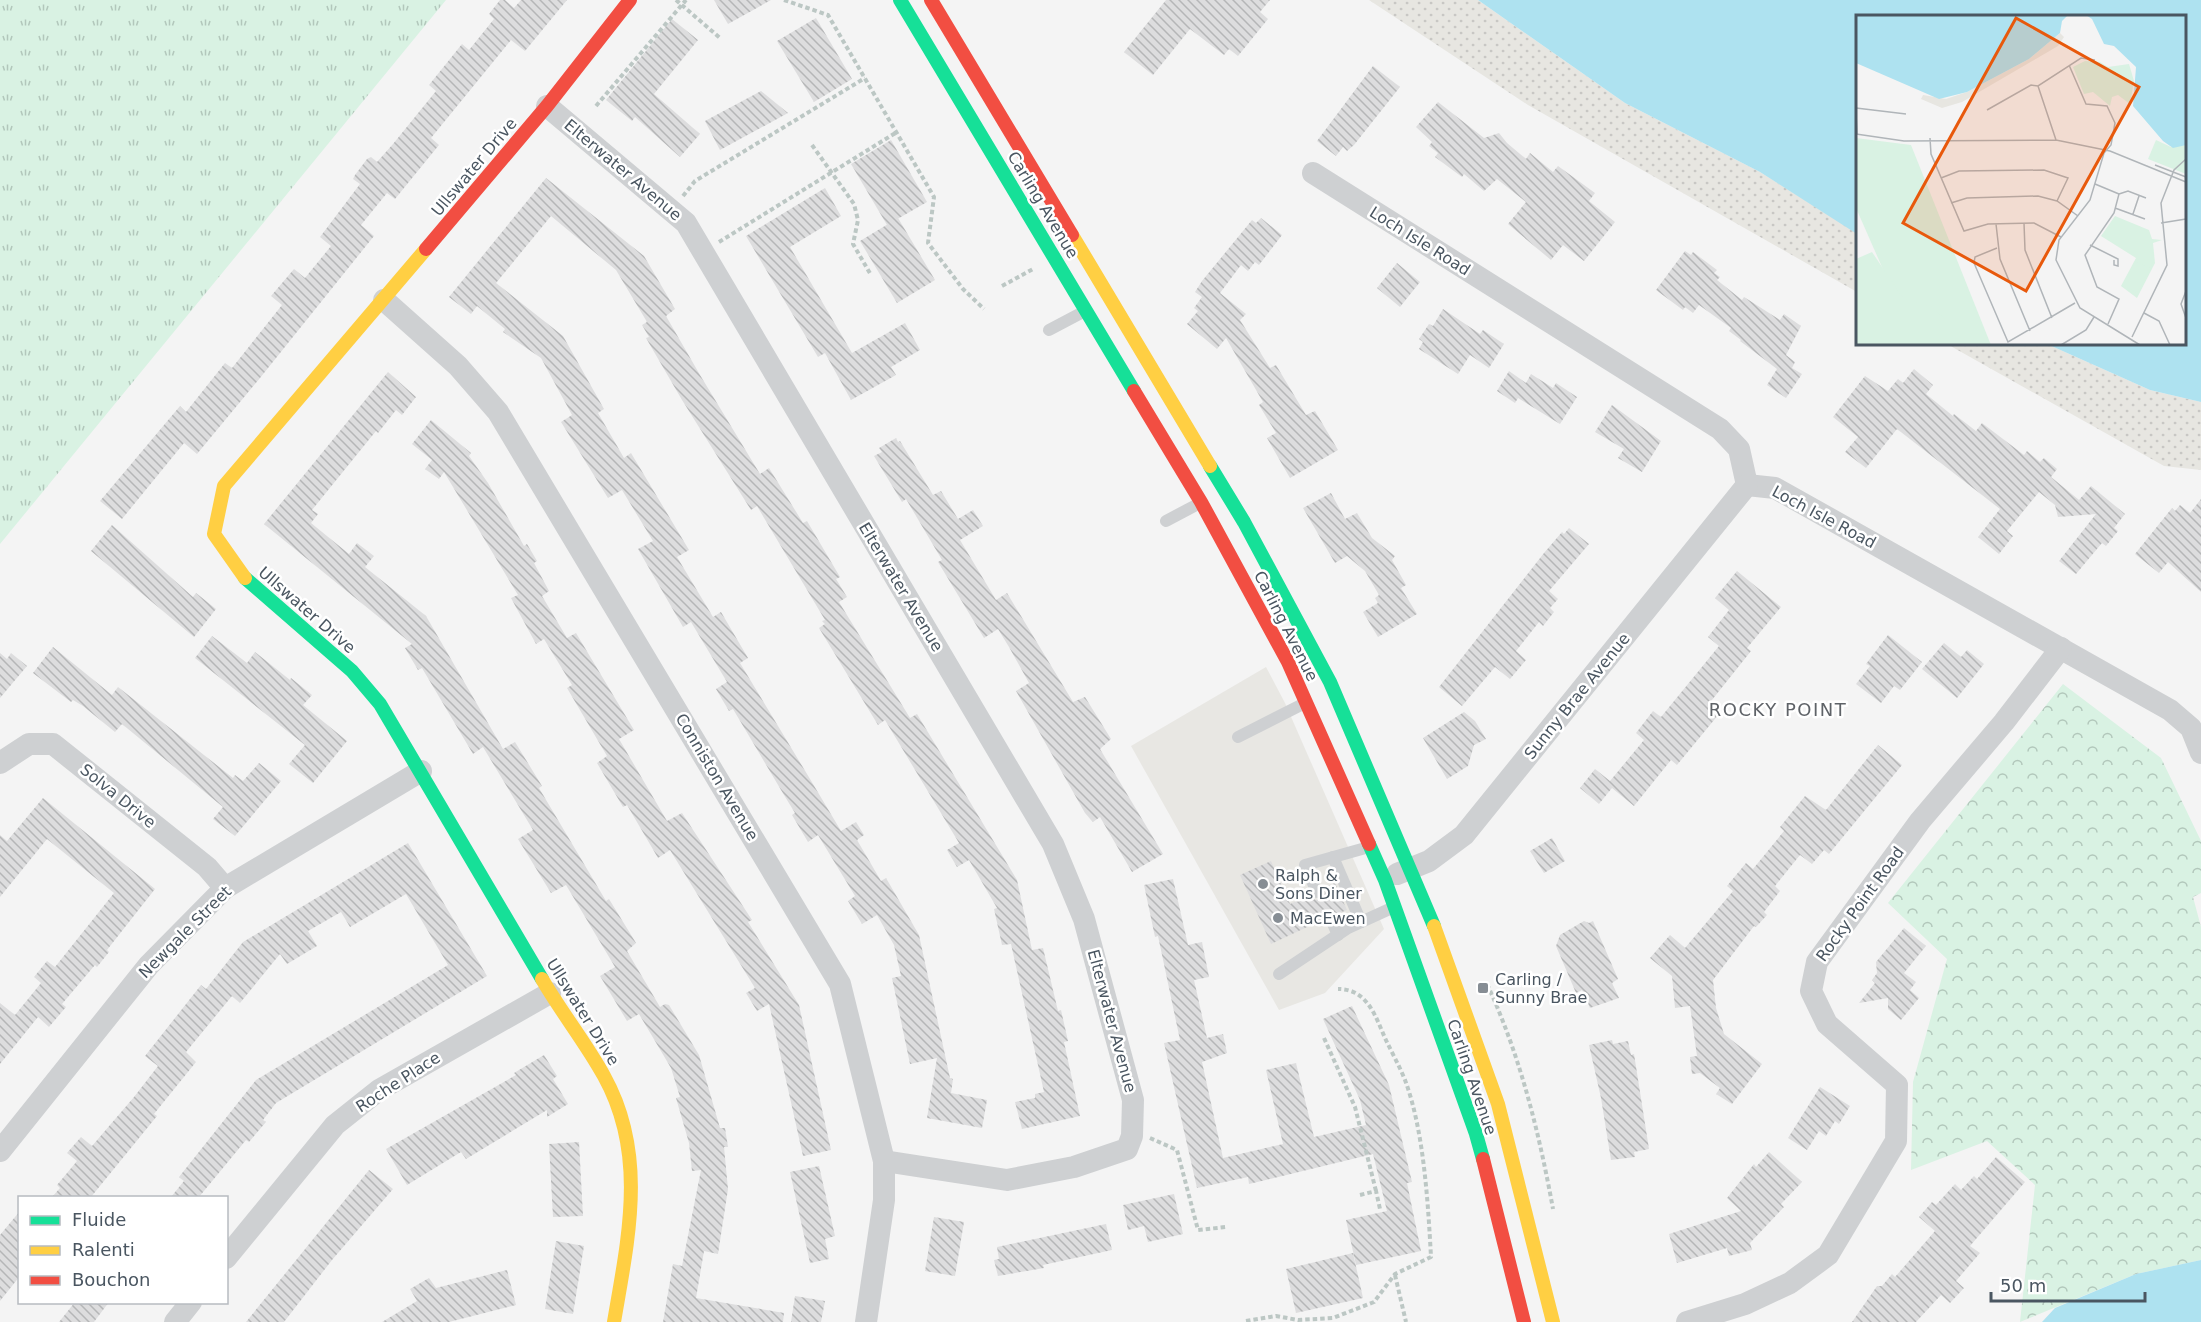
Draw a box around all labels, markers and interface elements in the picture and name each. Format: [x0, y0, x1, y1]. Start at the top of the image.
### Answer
inset map [1856, 15, 2186, 345]
street label: Ullswater Drive [427, 114, 521, 220]
street label: Elterwater Avenue [560, 115, 686, 225]
street label: Carling Avenue [1004, 148, 1082, 262]
street label: Loch Isle Road [1366, 202, 1474, 280]
street label: Loch Isle Road [1769, 482, 1879, 552]
street label: Elterwater Avenue [855, 519, 947, 655]
street label: Ullswater Drive [255, 563, 359, 657]
street label: Carling Avenue [1250, 568, 1322, 684]
street label: Sunny Brae Avenue [1520, 629, 1634, 763]
district label: ROCKY POINT [1709, 699, 1847, 720]
street label: Conniston Avenue [672, 710, 762, 844]
street label: Solva Drive [77, 760, 159, 832]
street label: Rocky Point Road [1812, 843, 1908, 965]
place label: Ralph & Sons Diner [1275, 866, 1362, 903]
marker: Ralph & Sons Diner [1256, 877, 1270, 891]
street label: Newgale Street [135, 882, 235, 982]
place label: MacEwen [1290, 909, 1366, 928]
marker: MacEwen [1271, 911, 1285, 925]
street label: Elterwater Avenue [1084, 947, 1140, 1095]
street label: Ullswater Drive [543, 955, 623, 1069]
place label: Carling / Sunny Brae [1495, 970, 1587, 1007]
marker: Carling / Sunny Brae [1476, 981, 1490, 995]
street label: Carling Avenue [1443, 1017, 1501, 1137]
street label: Roche Place [352, 1048, 444, 1116]
legend [18, 1196, 228, 1304]
text: Fluide [72, 1209, 126, 1230]
text: Ralenti [72, 1239, 135, 1260]
scale bar [1991, 1265, 2146, 1303]
text: Bouchon [72, 1269, 151, 1290]
text: 50 m [2000, 1275, 2046, 1296]

